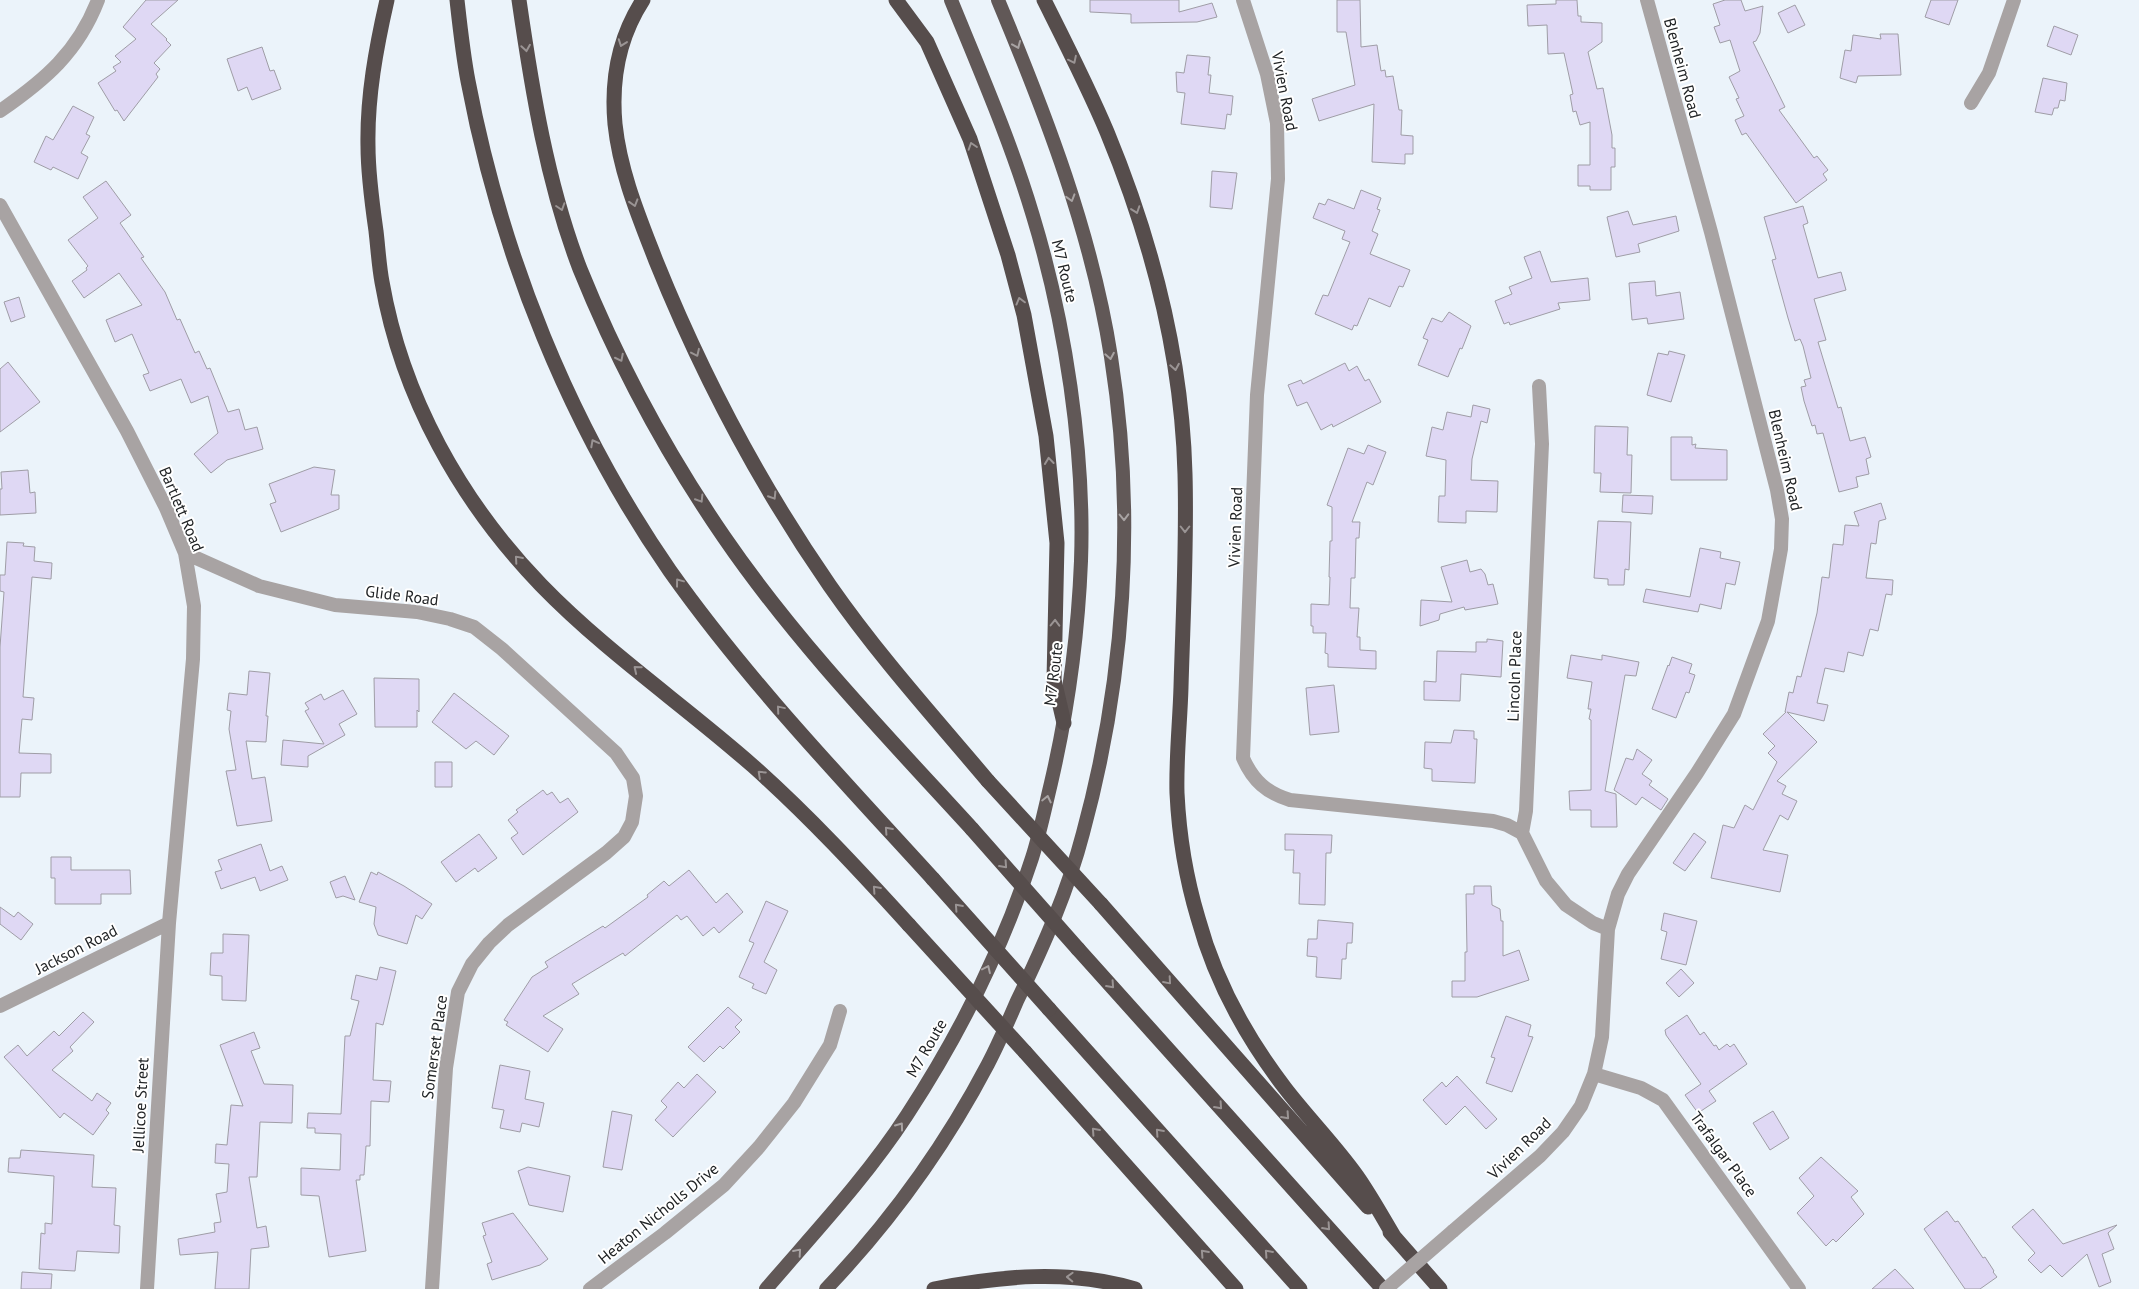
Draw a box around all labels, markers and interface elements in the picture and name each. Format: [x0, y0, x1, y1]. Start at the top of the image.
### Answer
street label: Blenheim Road [1660, 16, 1706, 120]
one-way arrow [618, 39, 628, 47]
one-way arrow [1010, 40, 1021, 49]
one-way arrow [520, 45, 531, 53]
street label: Vivien Road [1267, 49, 1302, 132]
one-way arrow [1067, 54, 1077, 63]
one-way arrow [968, 142, 978, 151]
one-way arrow [1066, 193, 1076, 202]
one-way arrow [628, 198, 638, 206]
one-way arrow [555, 202, 565, 210]
one-way arrow [1130, 205, 1140, 213]
street label: M7 Route [1048, 237, 1082, 305]
one-way arrow [1015, 297, 1026, 306]
one-way arrow [690, 348, 700, 357]
one-way arrow [1105, 351, 1115, 360]
one-way arrow [614, 353, 624, 362]
one-way arrow [1170, 362, 1180, 371]
street label: Blenheim Road [1765, 407, 1807, 513]
one-way arrow [590, 440, 600, 449]
one-way arrow [1044, 457, 1055, 465]
street label: Bartlett Road [155, 463, 209, 555]
street label: Vivien Road [1224, 486, 1246, 569]
one-way arrow [767, 490, 776, 499]
one-way arrow [694, 494, 704, 503]
one-way arrow [1119, 514, 1129, 522]
one-way arrow [1180, 526, 1190, 533]
one-way arrow [515, 555, 524, 564]
one-way arrow [676, 578, 685, 588]
street label: Glide Road [364, 581, 440, 609]
one-way arrow [1050, 619, 1061, 627]
street label: Lincoln Place [1502, 630, 1526, 722]
street label: M7 Route [1039, 641, 1067, 707]
one-way arrow [633, 666, 642, 675]
one-way arrow [777, 705, 786, 714]
one-way arrow [758, 771, 767, 780]
one-way arrow [1041, 795, 1052, 804]
one-way arrow [885, 827, 894, 836]
one-way arrow [998, 860, 1007, 869]
one-way arrow [873, 885, 882, 894]
one-way arrow [955, 904, 964, 913]
street label: Jackson Road [31, 920, 120, 979]
one-way arrow [981, 965, 991, 974]
one-way arrow [1162, 975, 1171, 984]
one-way arrow [1105, 980, 1114, 989]
street label: Somerset Place [417, 994, 451, 1100]
street label: M7 Route [901, 1015, 951, 1081]
street label: Jellicoe Street [127, 1056, 153, 1154]
one-way arrow [1213, 1101, 1222, 1110]
street label: Trafalgar Place [1686, 1107, 1762, 1201]
one-way arrow [1281, 1110, 1289, 1119]
street label: Vivien Road [1482, 1113, 1555, 1184]
one-way arrow [894, 1123, 902, 1132]
one-way arrow [1092, 1128, 1101, 1137]
one-way arrow [1156, 1128, 1165, 1137]
street label: Heaton Nicholls Drive [594, 1158, 722, 1268]
one-way arrow [1322, 1222, 1331, 1231]
one-way arrow [792, 1249, 800, 1258]
one-way arrow [1200, 1249, 1209, 1258]
one-way arrow [1264, 1249, 1273, 1258]
one-way arrow [1066, 1272, 1074, 1283]

